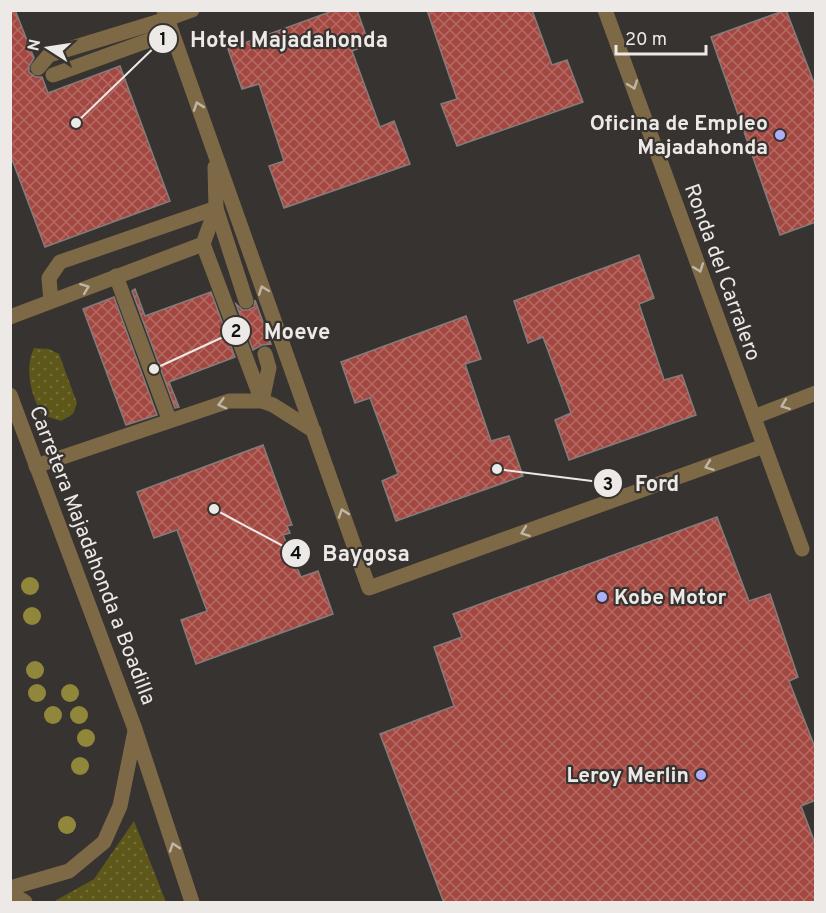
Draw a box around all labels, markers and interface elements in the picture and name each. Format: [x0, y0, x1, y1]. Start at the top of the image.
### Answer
north arrow [18, 18, 78, 78]
scale bar [616, 18, 706, 56]
callout: Hotel Majadahonda [148, 19, 400, 59]
text: Hotel Majadahonda [190, 28, 388, 55]
text: 1 [159, 29, 167, 52]
text: 20 m [625, 29, 667, 52]
text: N [24, 38, 46, 53]
one-way arrow [625, 79, 638, 90]
one-way arrow [193, 101, 206, 112]
place label: Oficina de Empleo Majadahonda [590, 111, 768, 162]
marker: Oficina de Empleo Majadahonda [773, 128, 787, 142]
street label: Ronda del Carralero [677, 180, 766, 365]
one-way arrow [692, 263, 705, 273]
one-way arrow [78, 283, 89, 295]
one-way arrow [258, 285, 271, 296]
callout: Moeve [221, 311, 342, 351]
text: Moeve [264, 320, 330, 347]
text: 2 [230, 321, 242, 344]
one-way arrow [217, 396, 227, 409]
one-way arrow [780, 398, 790, 411]
street label: Carretera Majadahonda a Boadilla [22, 402, 161, 709]
one-way arrow [704, 458, 715, 471]
callout: Ford [593, 463, 691, 503]
text: Ford [635, 472, 679, 499]
text: 3 [603, 474, 613, 497]
one-way arrow [337, 508, 350, 519]
one-way arrow [521, 525, 532, 537]
callout: Baygosa [281, 533, 422, 573]
text: Baygosa [322, 542, 410, 569]
text: 4 [290, 543, 302, 566]
place label: Kobe Motor [614, 585, 727, 612]
marker: Kobe Motor [595, 590, 609, 604]
place label: Leroy Merlin [566, 763, 689, 790]
marker: Leroy Merlin [694, 768, 708, 782]
one-way arrow [169, 842, 181, 853]

